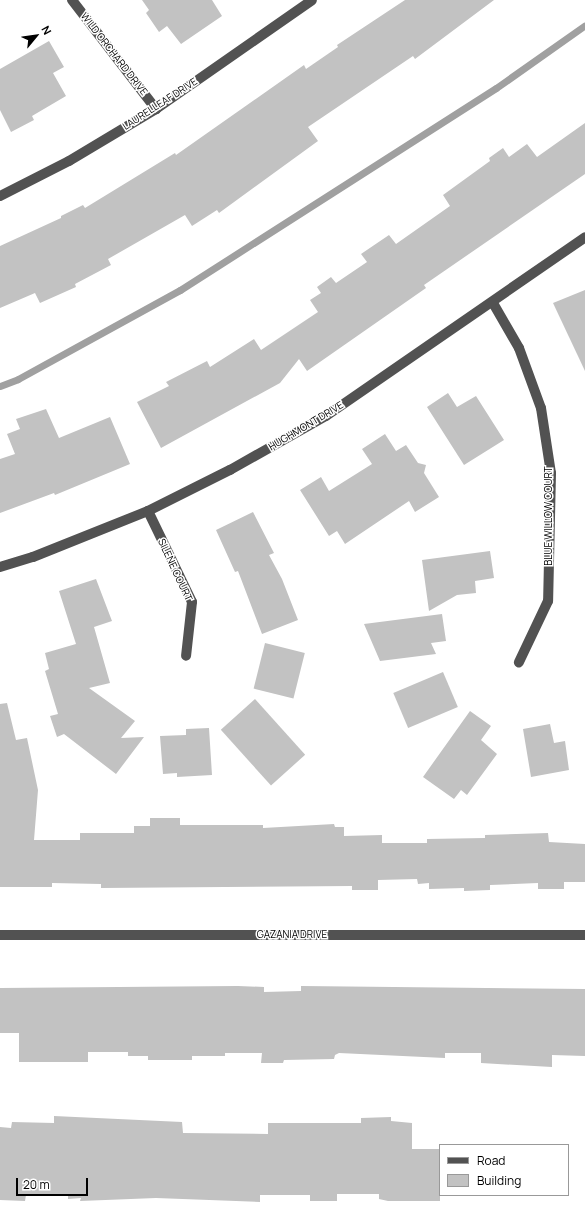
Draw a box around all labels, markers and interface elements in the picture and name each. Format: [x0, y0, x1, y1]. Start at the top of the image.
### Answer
street label: WILD ORCHARD DRIVE [78, 10, 150, 98]
north arrow [16, 16, 56, 56]
text: N [38, 23, 55, 37]
street label: LAURELLEAF DRIVE [120, 75, 200, 133]
street label: HUGHMONT DRIVE [266, 399, 346, 453]
street label: BLUE WILLOW COURT [543, 466, 555, 566]
street label: SILENE COURT [155, 537, 195, 603]
street label: GAZANIA DRIVE [257, 929, 327, 941]
legend [439, 1144, 569, 1196]
text: Road [477, 1152, 505, 1169]
scale bar [18, 1170, 90, 1196]
text: Building [477, 1172, 521, 1189]
text: 20 m [23, 1176, 50, 1193]

